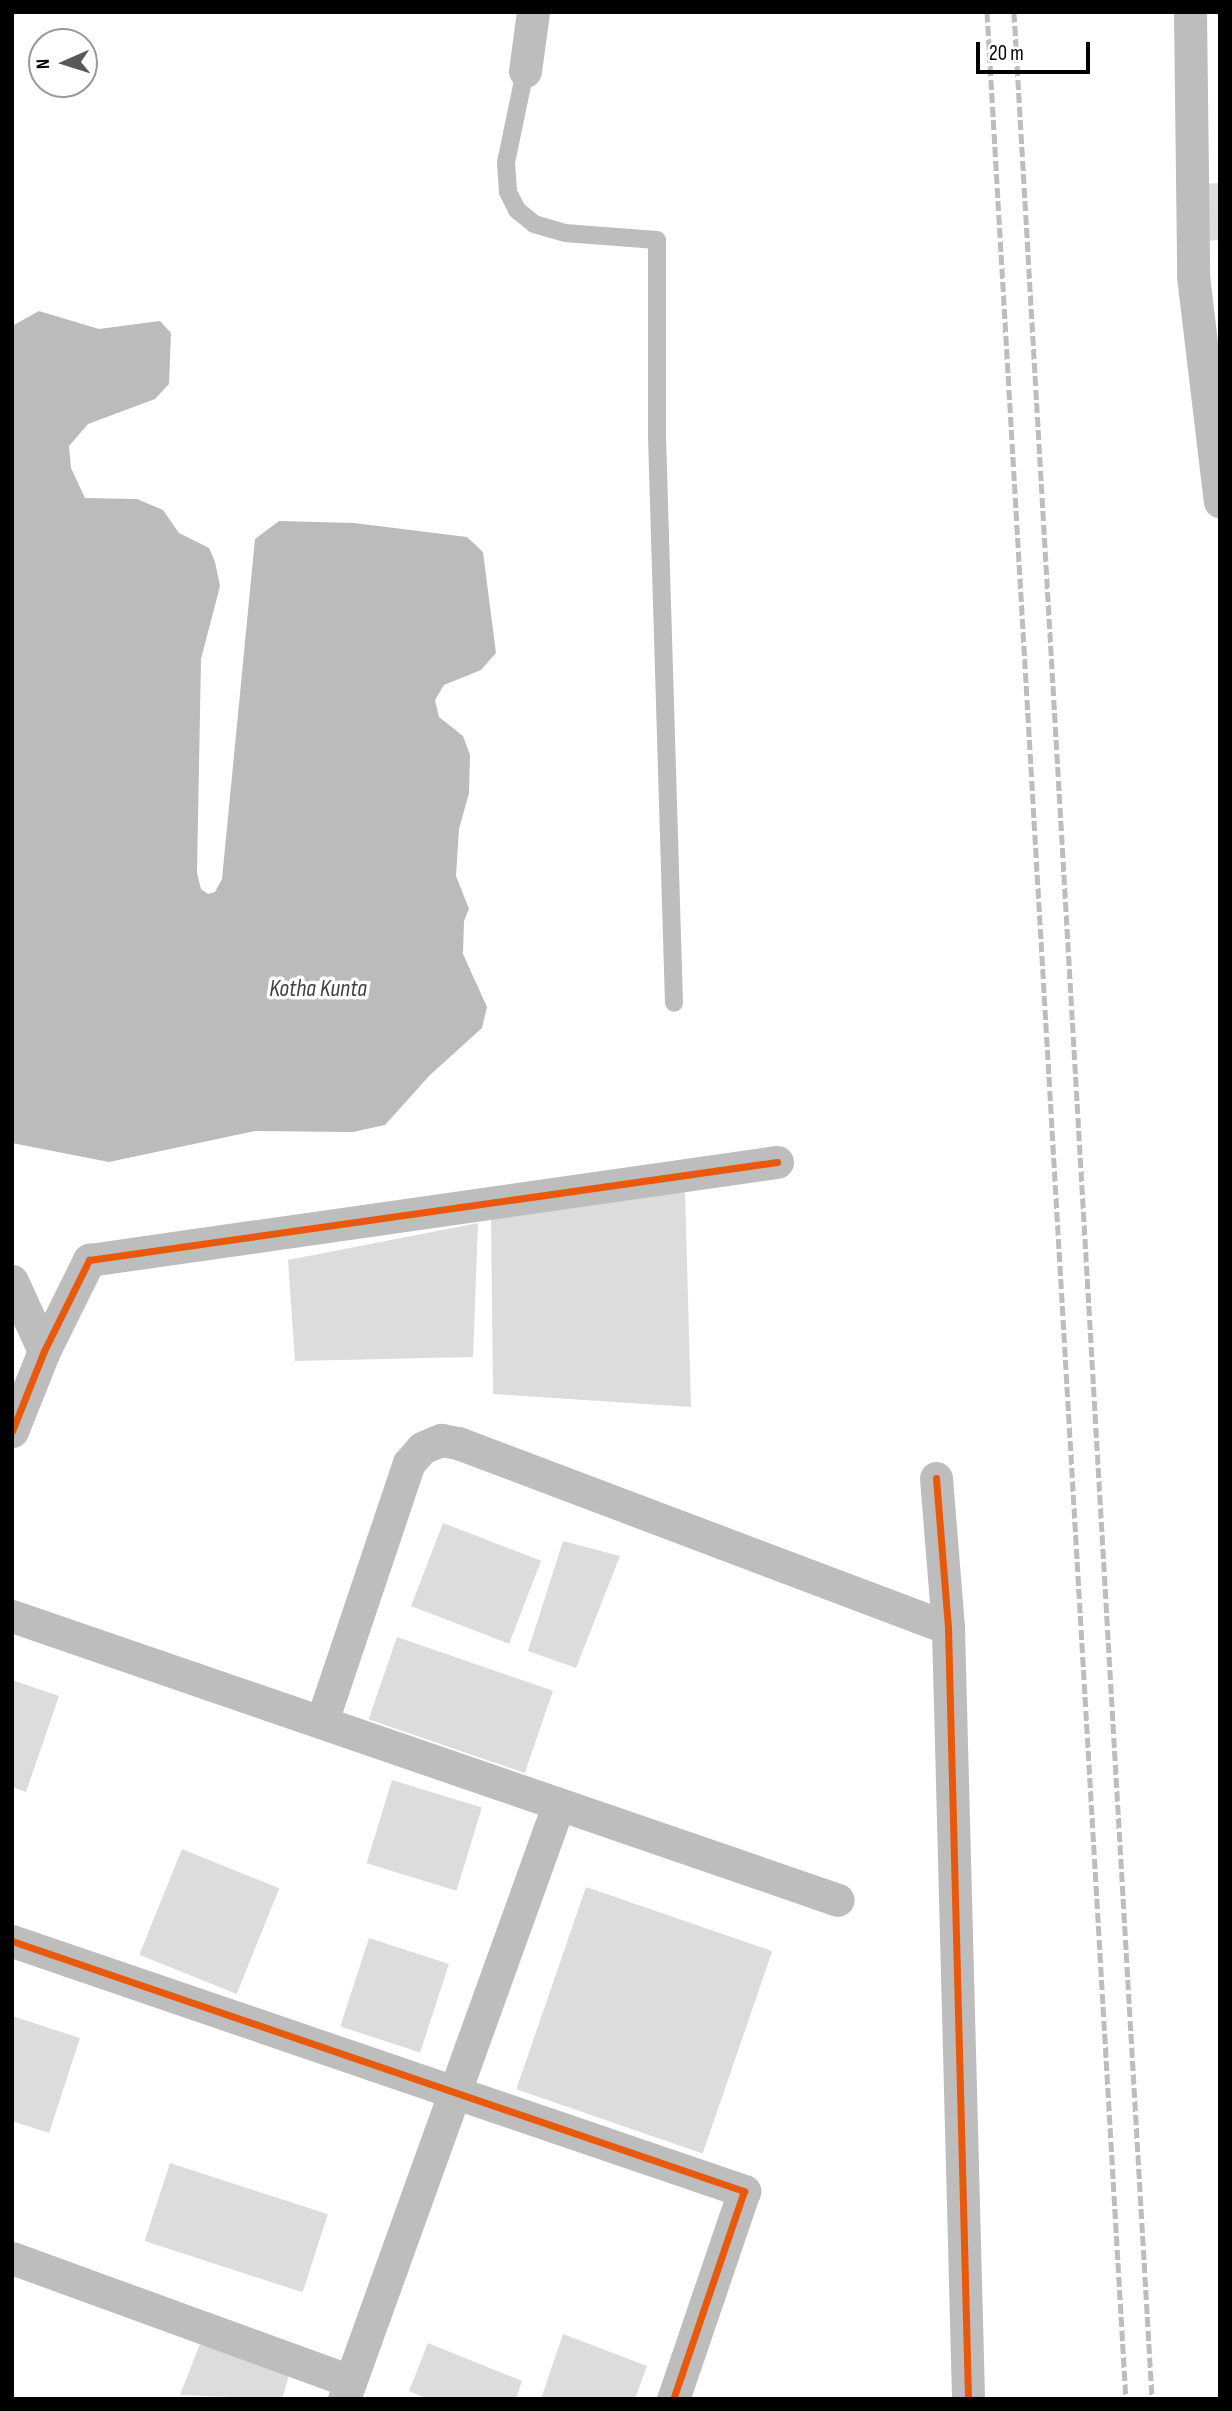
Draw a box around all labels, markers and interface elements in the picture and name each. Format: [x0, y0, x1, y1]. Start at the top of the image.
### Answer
north arrow [28, 28, 98, 98]
scale bar [980, 28, 1094, 72]
text: 20 m [989, 41, 1024, 66]
text: N [32, 58, 55, 70]
water label: Kotha Kunta [269, 975, 367, 1003]

